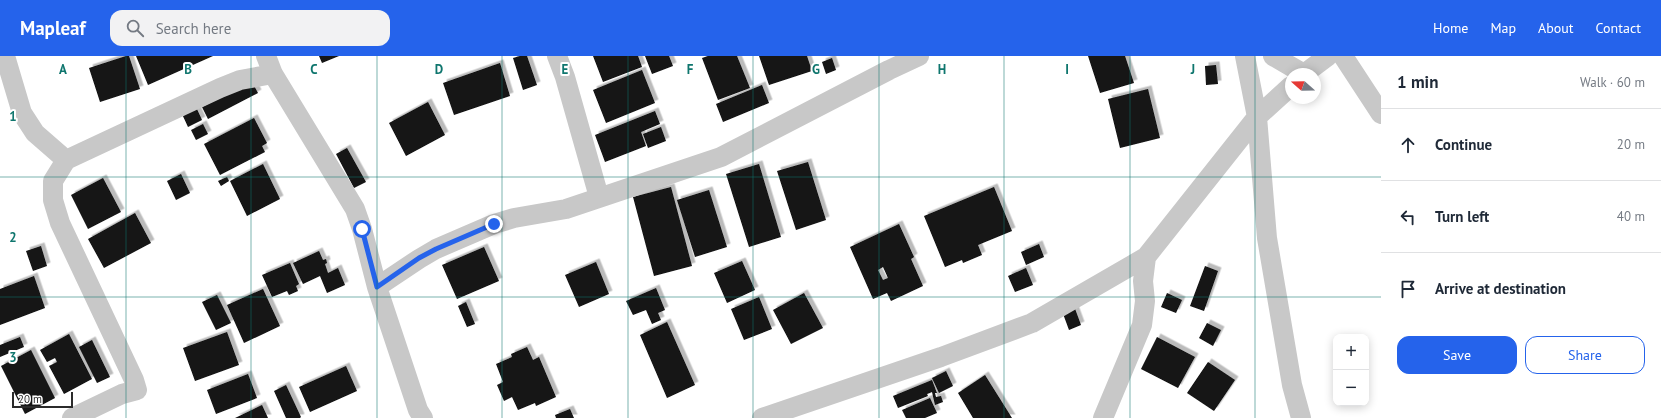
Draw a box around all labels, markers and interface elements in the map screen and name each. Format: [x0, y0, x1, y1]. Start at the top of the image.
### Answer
search box [110, 10, 390, 46]
text: Mapleaf [20, 16, 86, 40]
icon: search [124, 17, 146, 39]
text: Search here [156, 19, 231, 38]
text: Home [1433, 19, 1468, 37]
text: Map [1490, 19, 1516, 37]
text: About [1538, 19, 1574, 37]
text: Contact [1596, 19, 1641, 37]
text: A [59, 61, 67, 78]
text: B [184, 61, 192, 78]
text: C [310, 61, 318, 78]
text: D [435, 61, 443, 78]
text: E [562, 61, 569, 78]
text: F [687, 61, 694, 78]
text: G [812, 61, 820, 78]
text: H [938, 61, 946, 78]
text: I [1065, 61, 1069, 78]
text: J [1190, 61, 1195, 78]
north arrow [1285, 68, 1321, 104]
text: 1 min [1397, 71, 1438, 93]
text: Walk · 60 m [1580, 74, 1645, 91]
text: 1 [9, 108, 17, 125]
icon: ahead [1397, 134, 1419, 156]
text: Continue [1435, 135, 1492, 154]
text: 20 m [1617, 136, 1645, 153]
icon: left [1397, 206, 1419, 228]
text: Turn left [1435, 207, 1489, 226]
text: 40 m [1617, 208, 1645, 225]
route end [485, 215, 503, 233]
route start [353, 220, 371, 238]
text: 2 [9, 229, 17, 246]
icon: arrive [1397, 278, 1419, 300]
text: Arrive at destination [1435, 279, 1566, 298]
map controls [1333, 334, 1369, 406]
button: + [1333, 334, 1369, 370]
button: Save [1397, 336, 1517, 374]
button: Share [1525, 336, 1645, 374]
text: 3 [9, 349, 17, 366]
button: − [1333, 370, 1369, 406]
scale bar [12, 390, 73, 409]
text: 20 m [18, 392, 42, 406]

